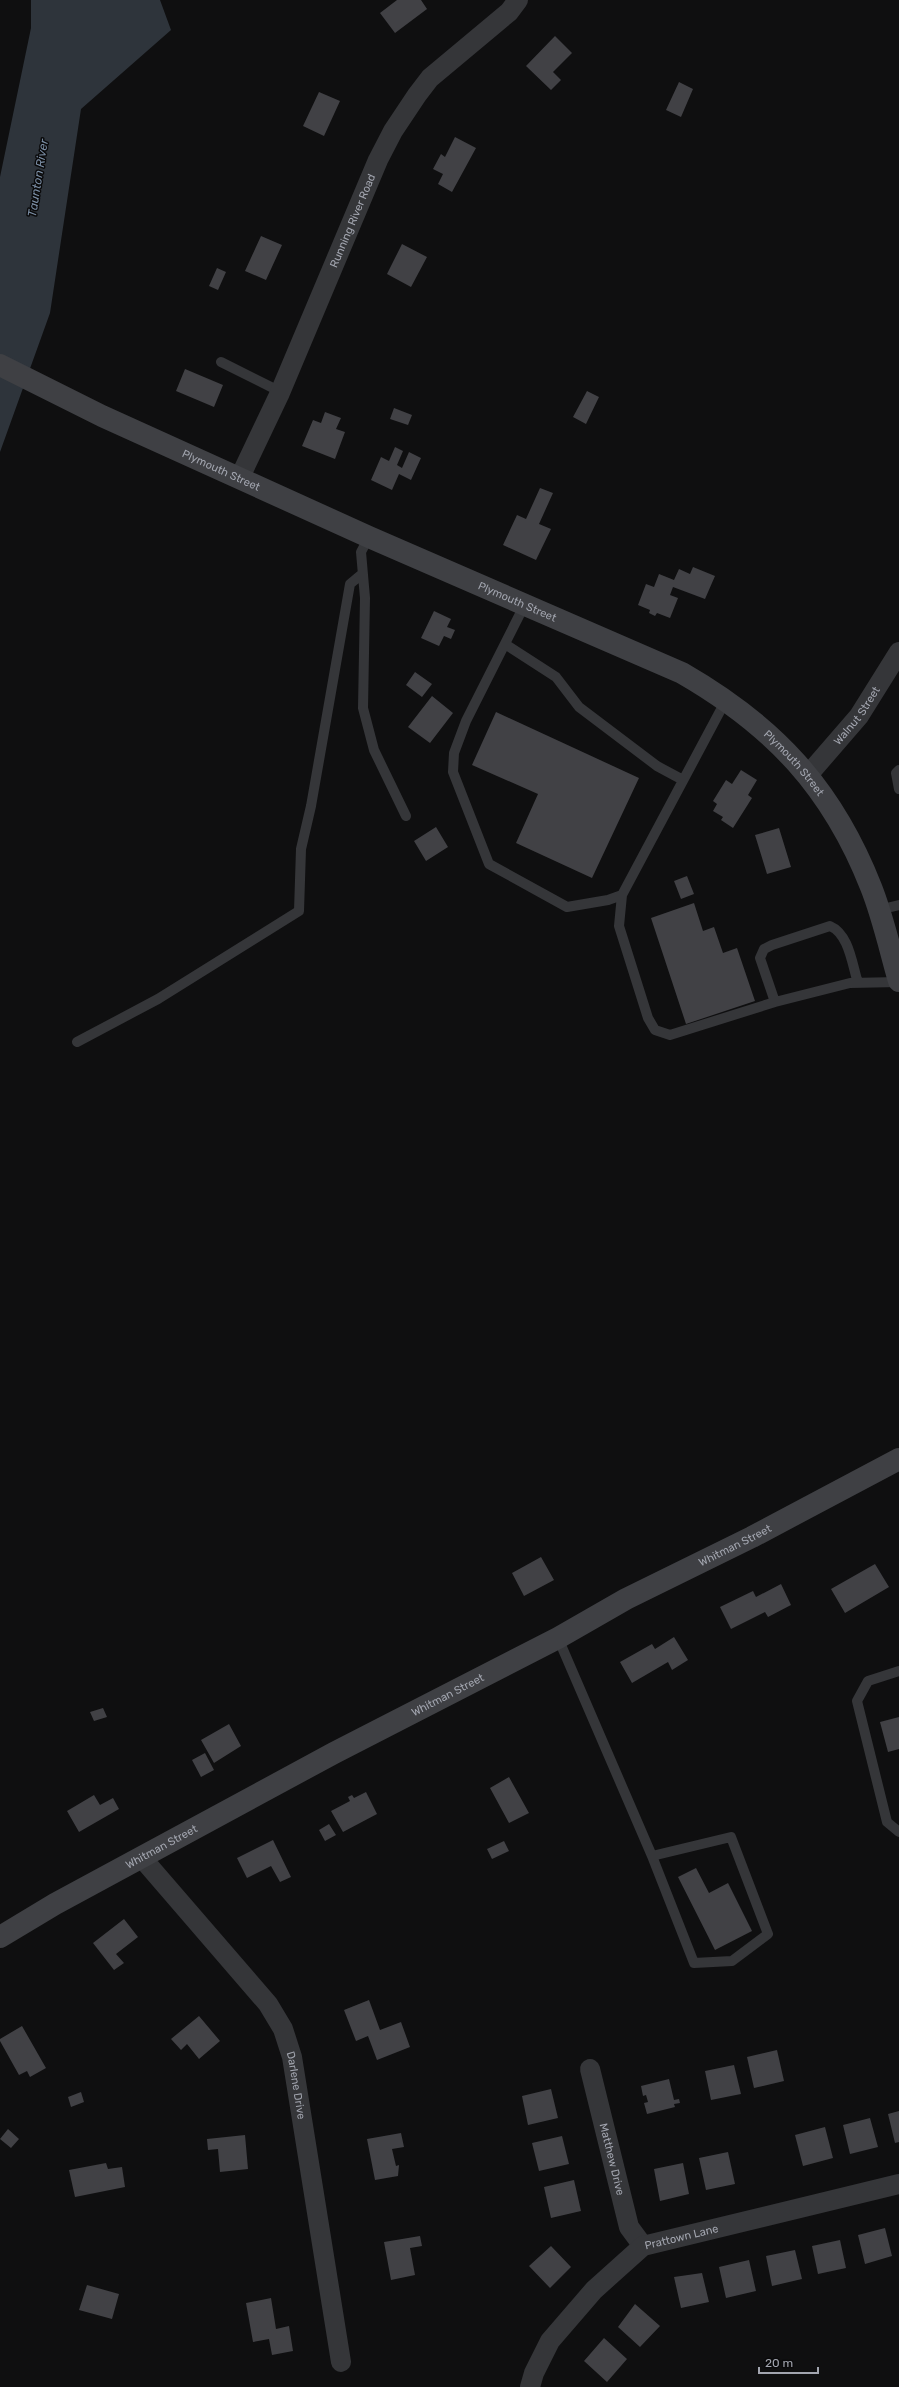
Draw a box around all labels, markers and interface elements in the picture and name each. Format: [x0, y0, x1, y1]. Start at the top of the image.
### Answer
water label: Taunton River [25, 138, 51, 218]
street label: Running River Road [327, 172, 378, 270]
street label: Plymouth Street [180, 447, 263, 494]
street label: Plymouth Street [476, 579, 559, 625]
street label: Walnut Street [831, 684, 883, 748]
street label: Plymouth Street [761, 728, 827, 799]
street label: Whitman Street [697, 1522, 774, 1569]
street label: Whitman Street [409, 1671, 487, 1719]
street label: Whitman Street [123, 1822, 200, 1872]
street label: Darlene Drive [284, 2050, 308, 2120]
street label: Matthew Drive [597, 2122, 627, 2197]
street label: Prattown Lane [643, 2222, 720, 2252]
scale bar [759, 2349, 818, 2375]
text: 20 m [765, 2356, 793, 2370]

